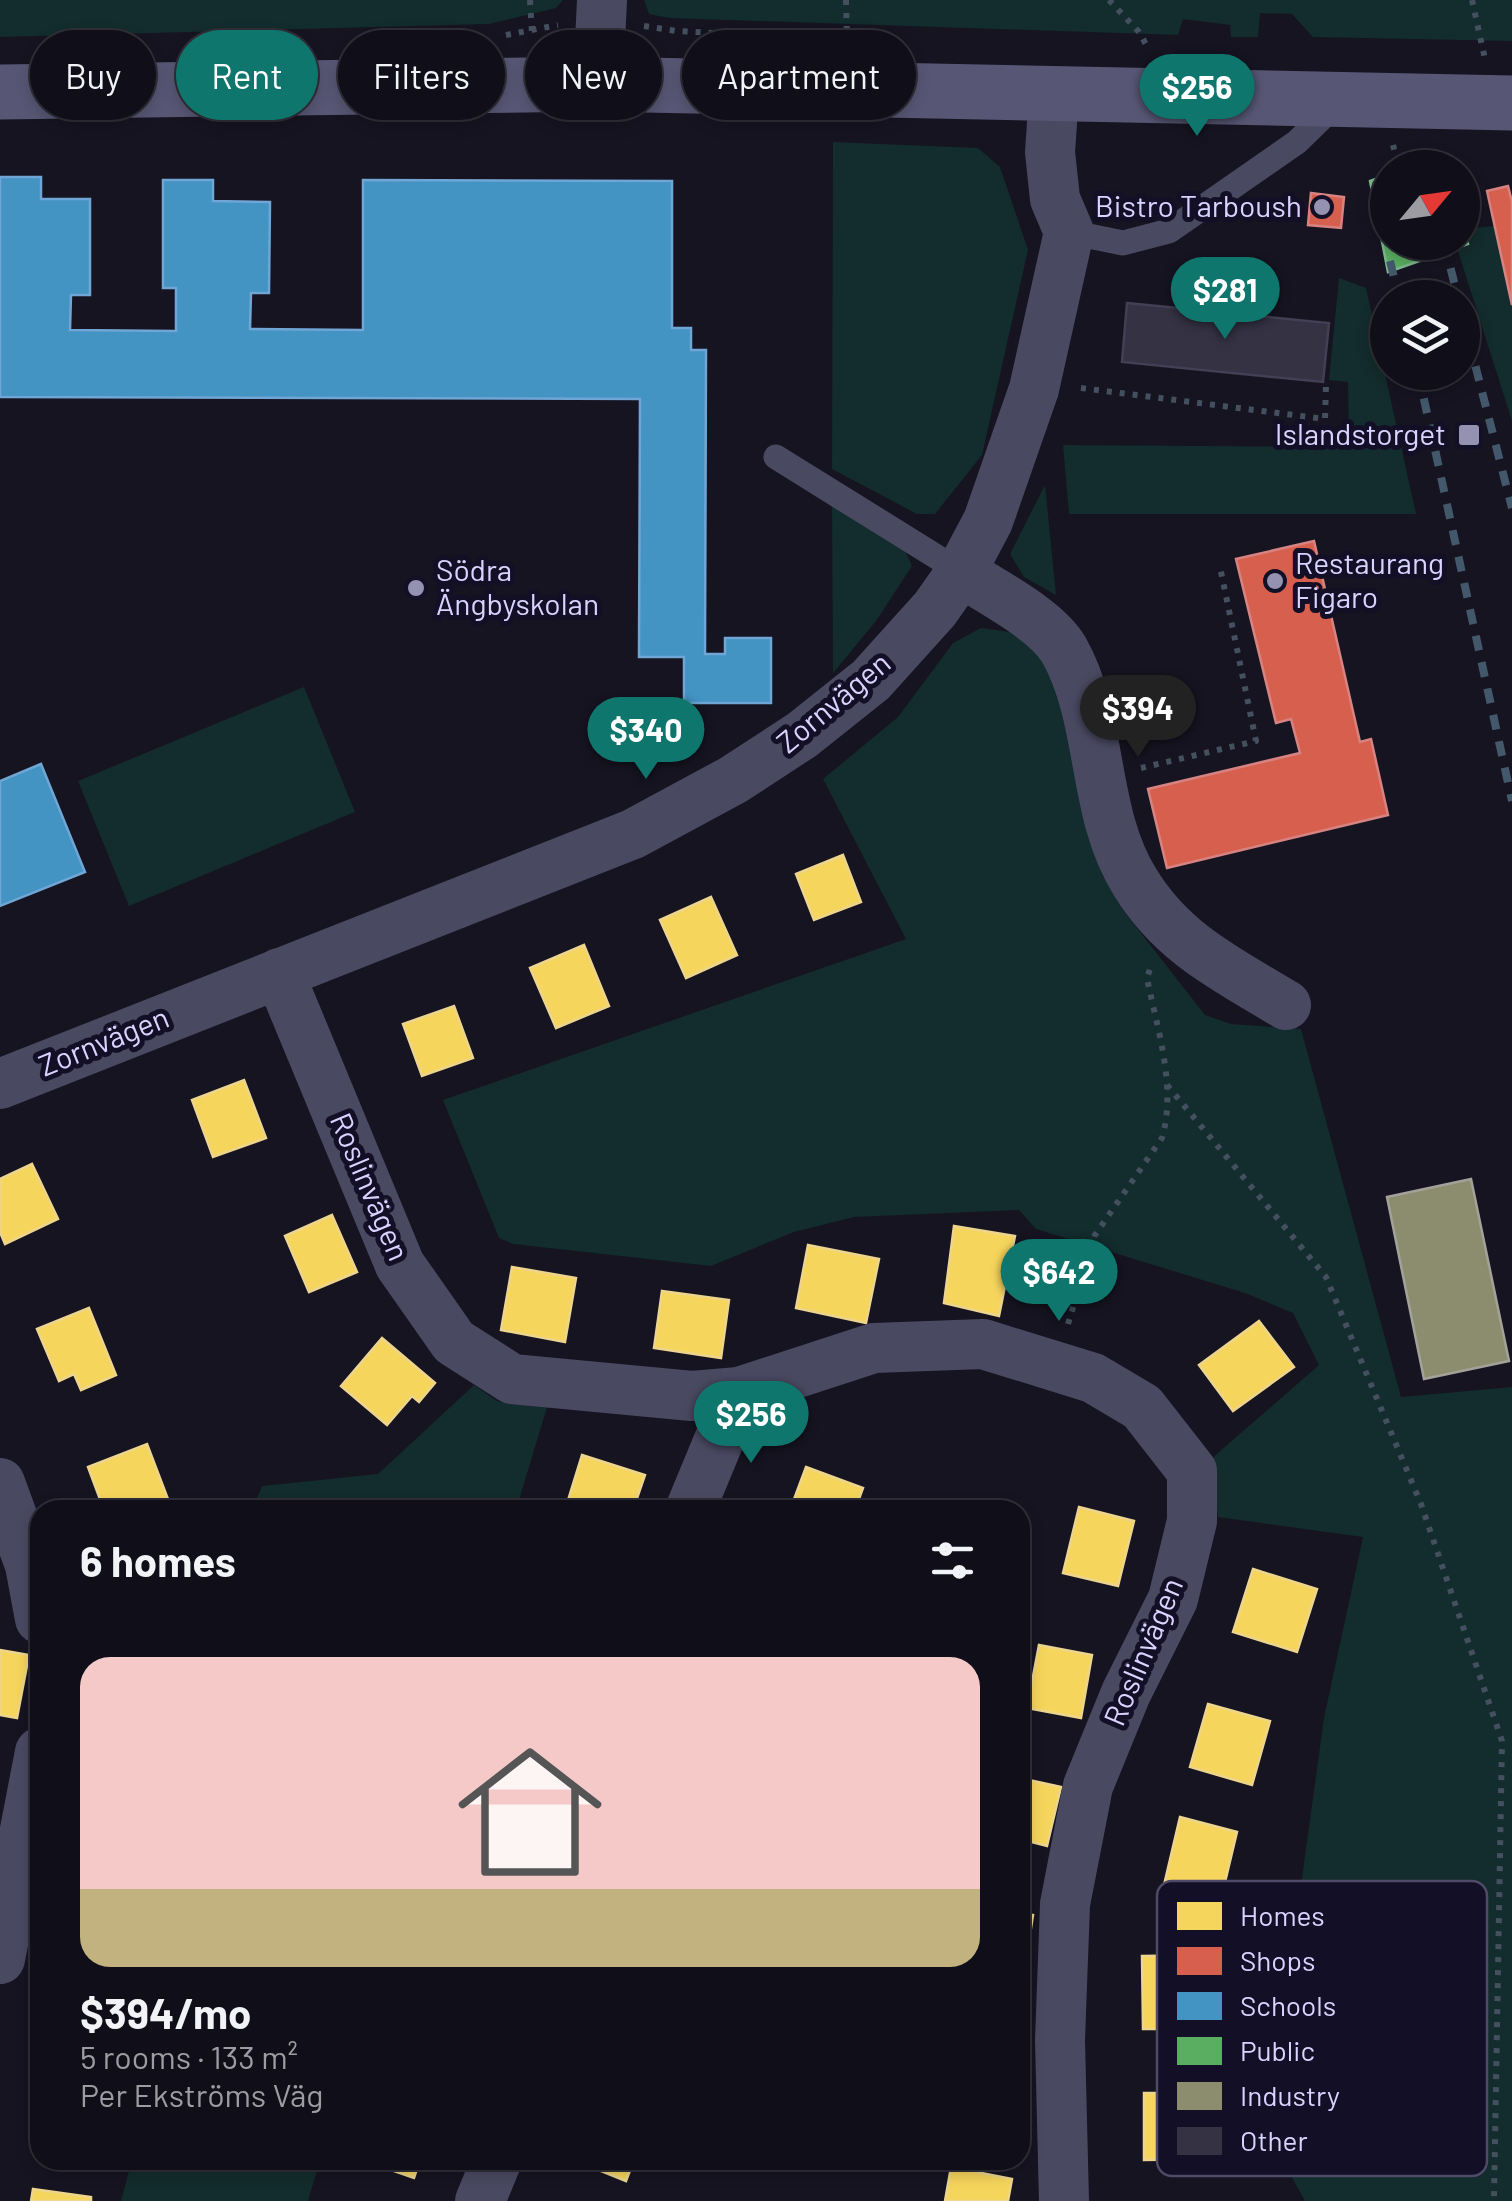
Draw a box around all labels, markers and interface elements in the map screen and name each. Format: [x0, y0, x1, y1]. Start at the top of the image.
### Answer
chip: Buy [30, 30, 156, 120]
chip: Rent [176, 30, 318, 120]
chip: Filters [338, 30, 505, 120]
chip: New [525, 30, 662, 120]
chip: Apartment [682, 30, 916, 120]
pin: $256 [1138, 54, 1256, 139]
text: $256 [1162, 67, 1232, 105]
north arrow [1370, 150, 1480, 260]
map controls [1370, 150, 1480, 390]
place label: Bistro Tarboush [1095, 187, 1302, 223]
marker: Bistro Tarboush [1311, 196, 1333, 218]
pin: $281 [1166, 257, 1284, 342]
text: $281 [1193, 270, 1257, 308]
button: layers [1370, 280, 1480, 390]
place label: Islandstorget [1275, 415, 1446, 451]
marker: Islandstorget [1456, 422, 1482, 448]
place label: Restaurang Figaro [1295, 544, 1444, 614]
place label: Södra Ängbyskolan [436, 551, 599, 621]
marker: Restaurang Figaro [1264, 570, 1286, 592]
marker: Södra Ängbyskolan [405, 577, 427, 599]
street label: Zornvägen [769, 644, 897, 759]
pin: $394 [1079, 675, 1197, 760]
text: $394 [1102, 688, 1174, 726]
pin: $340 [587, 697, 705, 782]
text: $340 [609, 710, 683, 748]
street label: Zornvägen [33, 998, 174, 1083]
street label: Roslinvägen [324, 1107, 418, 1265]
pin: $642 [1000, 1239, 1118, 1324]
text: $642 [1023, 1252, 1095, 1290]
pin: $256 [692, 1381, 810, 1466]
text: $256 [716, 1394, 786, 1432]
icon: filters [925, 1533, 980, 1588]
text: 6 homes [80, 1535, 236, 1585]
street label: Roslinvägen [1095, 1572, 1189, 1730]
icon: home [440, 1722, 620, 1902]
legend [1157, 1881, 1487, 2176]
text: Homes [1240, 1898, 1325, 1932]
text: Shops [1240, 1943, 1315, 1977]
text: $394/mo [80, 1987, 251, 2037]
text: Schools [1240, 1988, 1336, 2022]
text: Public [1240, 2033, 1315, 2067]
text: 5 rooms · 133 m² [80, 2037, 298, 2075]
text: Per Ekströms Väg [80, 2075, 323, 2113]
text: Industry [1240, 2078, 1340, 2112]
text: Other [1240, 2123, 1308, 2157]

